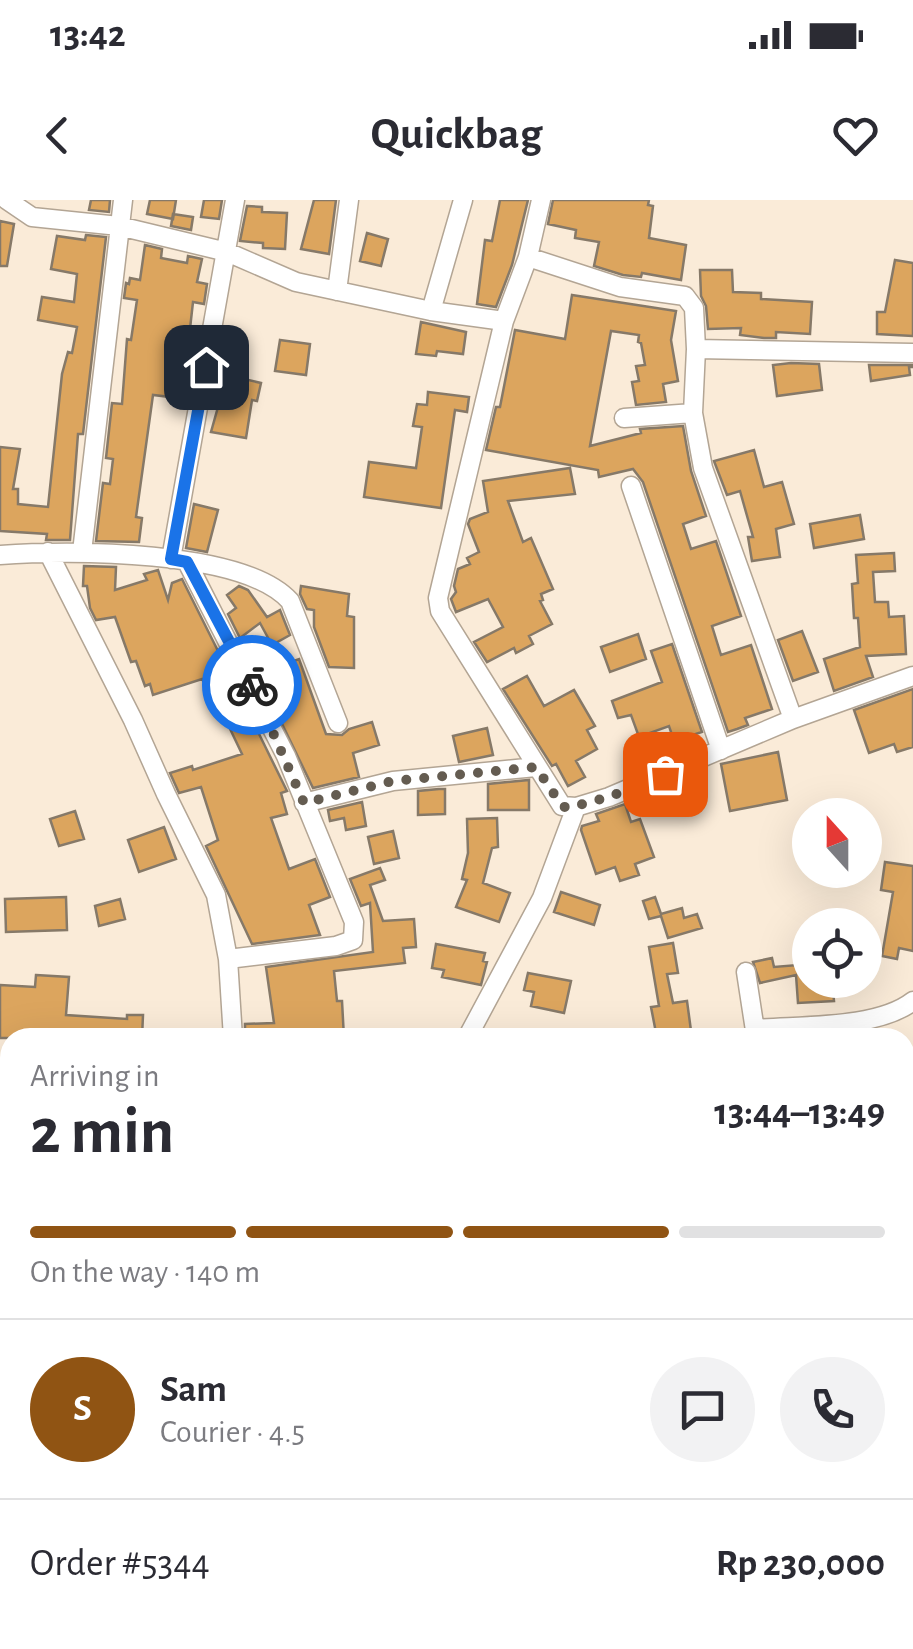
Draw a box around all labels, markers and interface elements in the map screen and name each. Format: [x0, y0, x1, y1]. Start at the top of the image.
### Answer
text: 13:42 [50, 16, 126, 54]
icon: back [30, 108, 85, 163]
icon: heart [828, 108, 883, 163]
text: Quickbag [371, 112, 542, 157]
pin [164, 325, 249, 410]
icon: home [179, 340, 234, 395]
courier [202, 635, 302, 735]
icon: bike [225, 658, 280, 713]
pin [623, 732, 708, 817]
icon: bag [638, 747, 693, 802]
north arrow [792, 798, 882, 888]
map controls [792, 798, 882, 998]
button: locate [792, 908, 882, 998]
text: Arriving in [30, 1060, 159, 1092]
text: 13:44–13:49 [714, 1094, 885, 1132]
text: 2 min [30, 1100, 174, 1165]
text: On the way · 140 m [30, 1256, 260, 1288]
button: chat [650, 1357, 755, 1462]
button: phone [780, 1357, 885, 1462]
text: Sam [160, 1371, 227, 1409]
text: S [73, 1390, 92, 1428]
text: Courier · 4.5 [160, 1416, 305, 1448]
text: Order #5344 [30, 1545, 210, 1583]
text: Rp 230,000 [716, 1545, 885, 1583]

